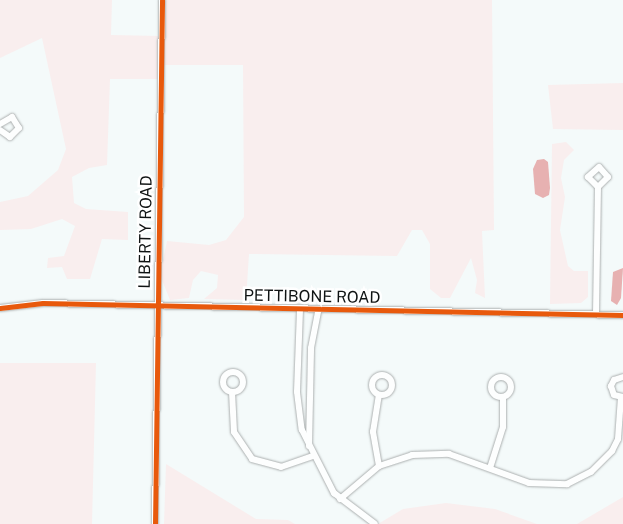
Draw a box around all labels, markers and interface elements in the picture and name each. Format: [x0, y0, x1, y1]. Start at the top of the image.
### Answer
street label: LIBERTY ROAD [135, 175, 157, 289]
street label: PETTIBONE ROAD [243, 286, 381, 308]

